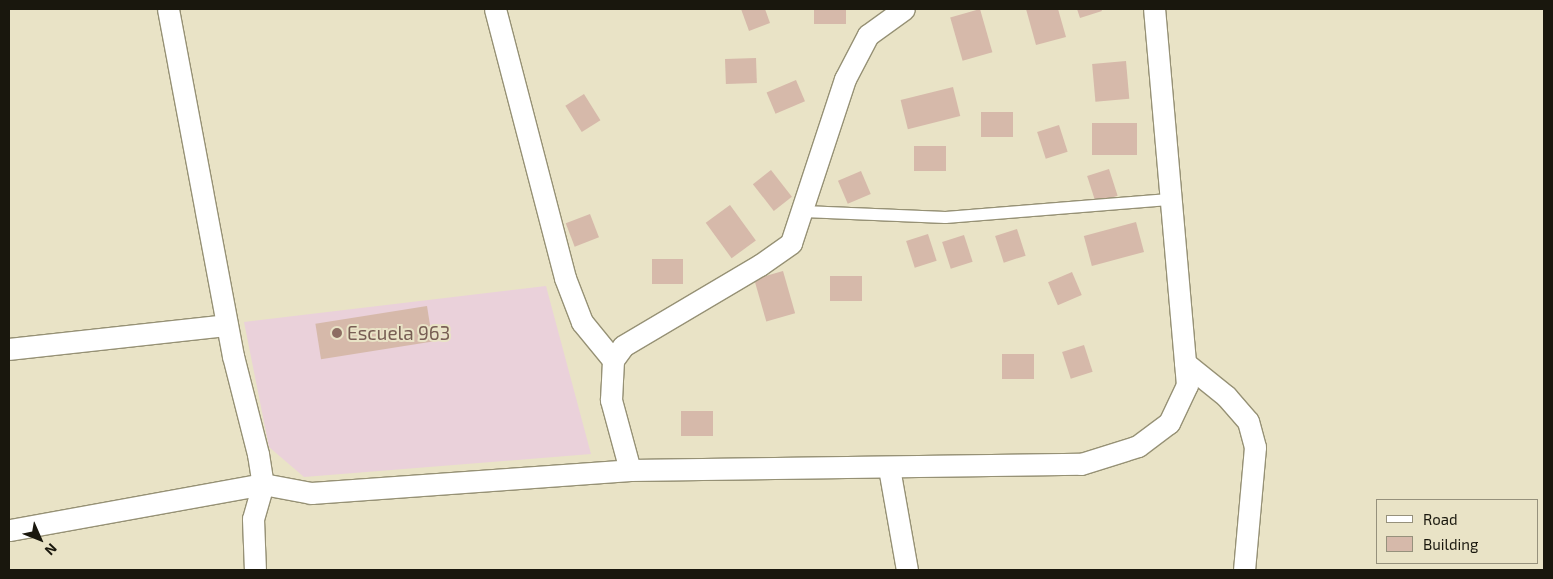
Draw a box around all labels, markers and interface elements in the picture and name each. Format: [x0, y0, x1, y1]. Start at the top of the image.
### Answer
place label: Escuela 963 [347, 322, 450, 344]
marker: Escuela 963 [331, 327, 343, 339]
legend [1376, 499, 1538, 564]
text: Road [1423, 510, 1458, 528]
north arrow [15, 514, 65, 564]
text: Building [1423, 535, 1478, 553]
text: N [42, 540, 61, 559]

